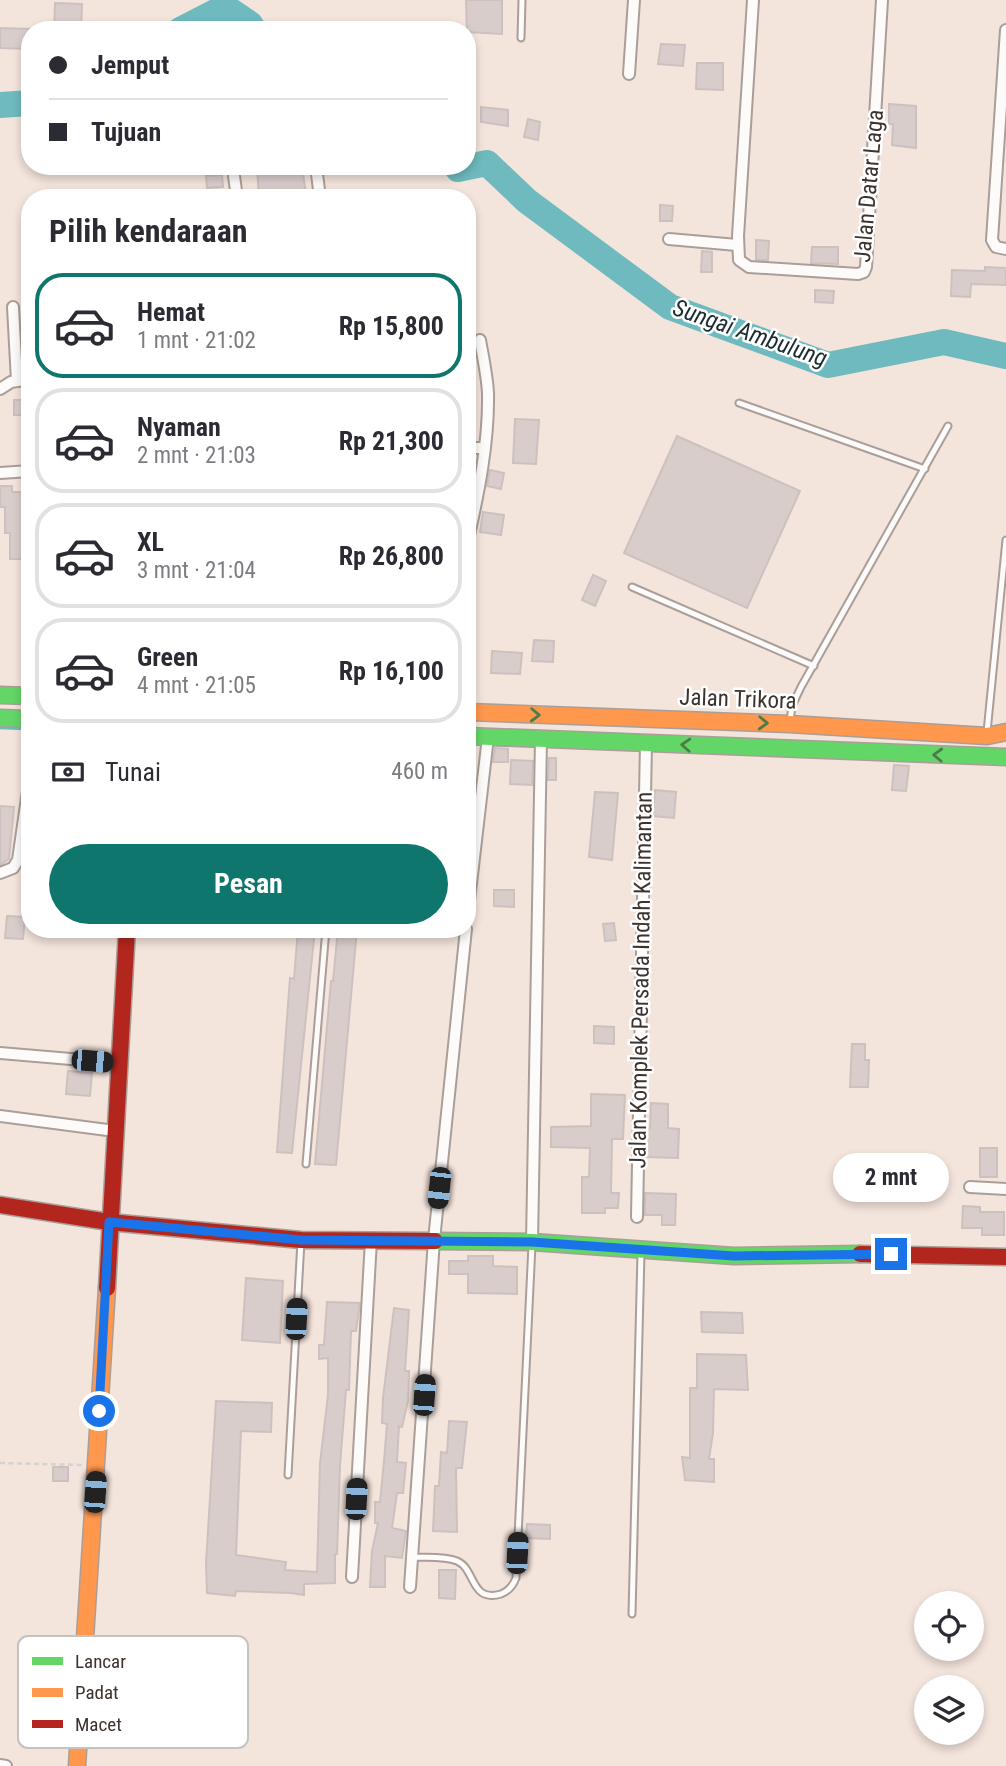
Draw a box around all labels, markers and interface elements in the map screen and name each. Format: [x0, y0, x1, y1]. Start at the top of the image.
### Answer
text: Jemput [91, 50, 169, 80]
street label: Jalan Datar Laga [849, 108, 889, 264]
text: Tujuan [91, 117, 161, 147]
text: Pilih kendaraan [49, 212, 248, 250]
icon: car [53, 294, 116, 357]
water label: Sungai Ambulung [669, 294, 831, 372]
text: Hemat [137, 297, 205, 327]
text: Rp 15,800 [339, 311, 444, 341]
text: 1 mnt · 21:02 [137, 327, 256, 354]
icon: car [53, 409, 116, 472]
text: Nyaman [137, 412, 221, 442]
text: Rp 21,300 [339, 426, 444, 456]
text: 2 mnt · 21:03 [137, 442, 256, 469]
icon: car [53, 524, 116, 587]
text: XL [137, 527, 164, 557]
text: Rp 26,800 [339, 541, 444, 571]
text: 3 mnt · 21:04 [137, 557, 256, 584]
icon: car [53, 639, 116, 702]
text: Green [137, 642, 198, 672]
text: Rp 16,100 [339, 656, 444, 686]
text: 4 mnt · 21:05 [137, 672, 256, 699]
street label: Jalan Trikora [679, 683, 797, 715]
one-way arrow [530, 707, 541, 722]
one-way arrow [758, 715, 769, 730]
one-way arrow [680, 737, 691, 752]
one-way arrow [932, 747, 943, 762]
icon: cash [49, 753, 87, 791]
text: Tunai [105, 757, 161, 787]
text: 460 m [391, 758, 448, 785]
street label: Jalan Komplek Persada Indah Kalimantan [624, 791, 658, 1169]
button: Pesan [49, 844, 448, 924]
car [71, 1049, 114, 1073]
callout: 2 mnt [833, 1152, 949, 1202]
text: 2 mnt [865, 1164, 917, 1191]
car [427, 1166, 452, 1210]
route end [875, 1238, 907, 1270]
car [285, 1297, 308, 1341]
car [413, 1373, 436, 1417]
route start [83, 1395, 115, 1427]
car [84, 1470, 107, 1514]
car [345, 1477, 368, 1521]
car [506, 1531, 529, 1575]
map controls [914, 1591, 984, 1745]
button: locate [914, 1591, 984, 1661]
legend [18, 1636, 248, 1748]
text: Lancar [75, 1650, 126, 1673]
button: layers [914, 1675, 984, 1745]
text: Padat [75, 1681, 119, 1704]
text: Macet [75, 1713, 122, 1736]

